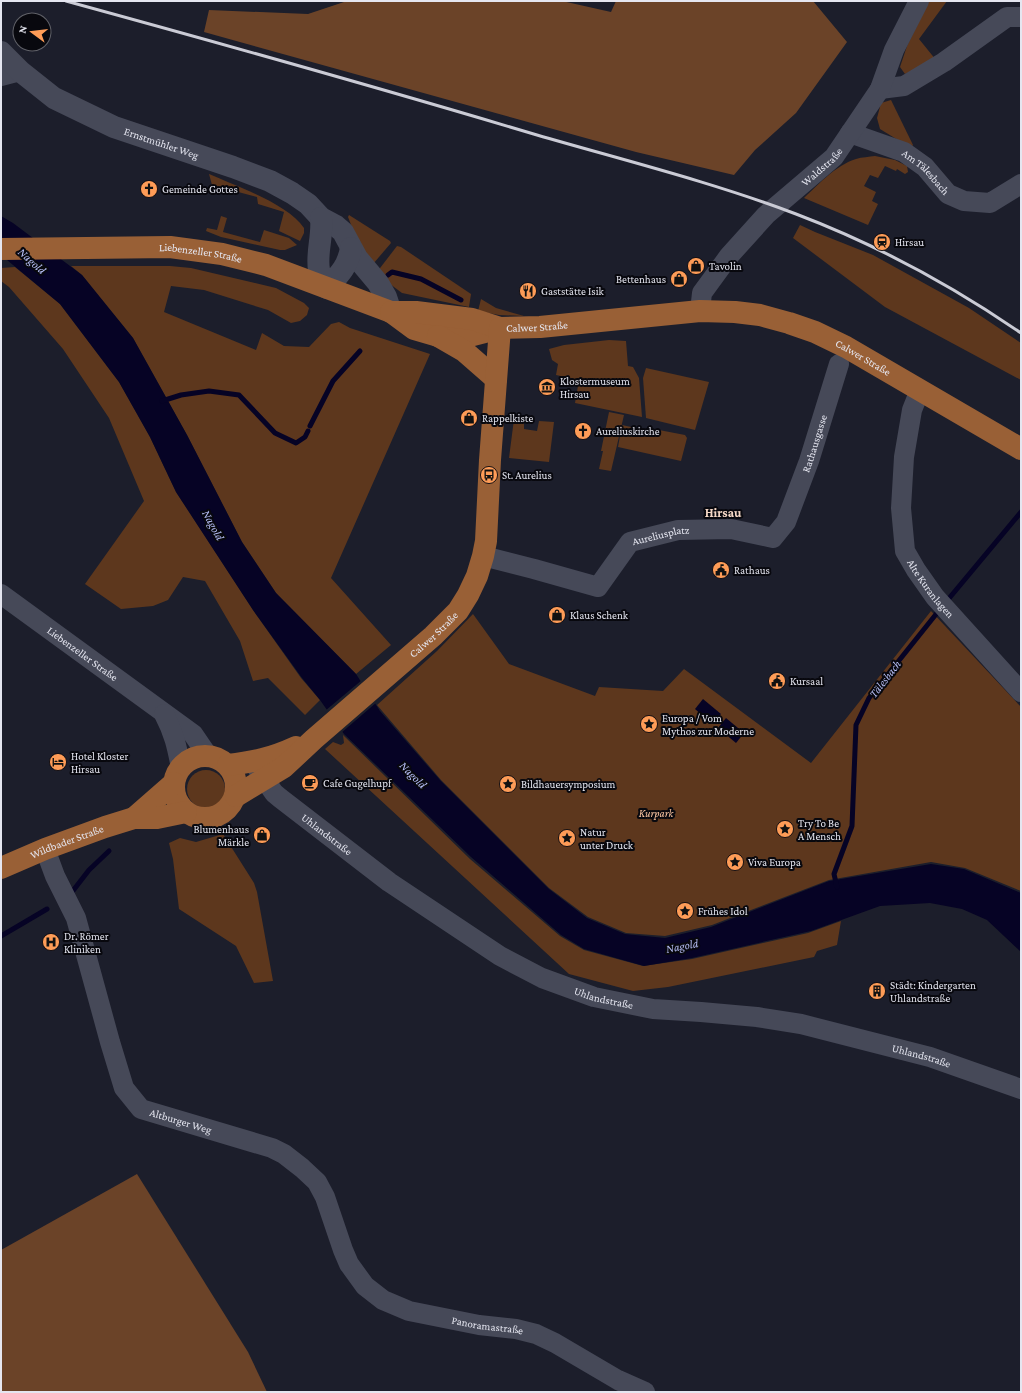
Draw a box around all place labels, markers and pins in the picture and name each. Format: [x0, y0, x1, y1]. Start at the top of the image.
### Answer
church icon: Gemeinde Gottes [139, 179, 159, 199]
place label: Gemeinde Gottes [162, 183, 238, 195]
station icon: Hirsau [872, 232, 892, 252]
place label: Hirsau [895, 236, 924, 248]
shop icon: Tavolin [686, 256, 706, 276]
place label: Tavolin [709, 260, 742, 272]
shop icon: Bettenhaus [669, 269, 689, 289]
place label: Bettenhaus [616, 273, 666, 285]
restaurant icon: Gaststätte Isik [518, 281, 538, 301]
place label: Gaststätte Isik [541, 285, 605, 297]
place label: Klostermuseum Hirsau [560, 375, 630, 400]
museum icon: Klostermuseum Hirsau [537, 377, 557, 397]
shop icon: Rappelkiste [459, 408, 479, 428]
place label: Rappelkiste [482, 412, 533, 425]
church icon: Aureliuskirche [573, 421, 593, 441]
place label: Aureliuskirche [596, 425, 660, 437]
bus stop icon: St. Aurelius [479, 465, 499, 485]
place label: St. Aurelius [502, 469, 552, 481]
public building icon: Rathaus [711, 560, 731, 580]
place label: Rathaus [734, 564, 770, 576]
shop icon: Klaus Schenk [547, 605, 567, 625]
place label: Klaus Schenk [570, 609, 629, 621]
public building icon: Kursaal [767, 671, 787, 691]
place label: Kursaal [790, 675, 823, 687]
place label: Europa / Vom Mythos zur Moderne [662, 712, 754, 738]
place icon: Europa / Vom Mythos zur Moderne [639, 714, 659, 734]
place label: Hotel Kloster Hirsau [71, 750, 128, 775]
hotel icon: Hotel Kloster Hirsau [48, 752, 68, 772]
cafe icon: Cafe Gugelhupf [300, 773, 320, 793]
place icon: Bildhauersymposium [498, 774, 518, 794]
place label: Cafe Gugelhupf [323, 777, 392, 790]
place label: Bildhauersymposium [521, 778, 616, 791]
place label: Try To Be A Mensch [798, 817, 841, 842]
place icon: Try To Be A Mensch [775, 819, 795, 839]
place label: Blumenhaus Märkle [194, 823, 249, 848]
shop icon: Blumenhaus Märkle [252, 825, 272, 845]
place label: Natur unter Druck [580, 826, 634, 851]
place icon: Natur unter Druck [557, 828, 577, 848]
place icon: Viva Europa [725, 852, 745, 872]
place label: Viva Europa [748, 856, 801, 869]
place icon: Frühes Idol [675, 901, 695, 921]
place label: Frühes Idol [698, 905, 748, 917]
place label: Dr. Römer Kliniken [64, 930, 109, 955]
hospital icon: Dr. Römer Kliniken [41, 932, 61, 952]
place label: Städt: Kindergarten Uhlandstraße [890, 979, 976, 1004]
building icon: Städt: Kindergarten Uhlandstraße [867, 981, 887, 1001]

